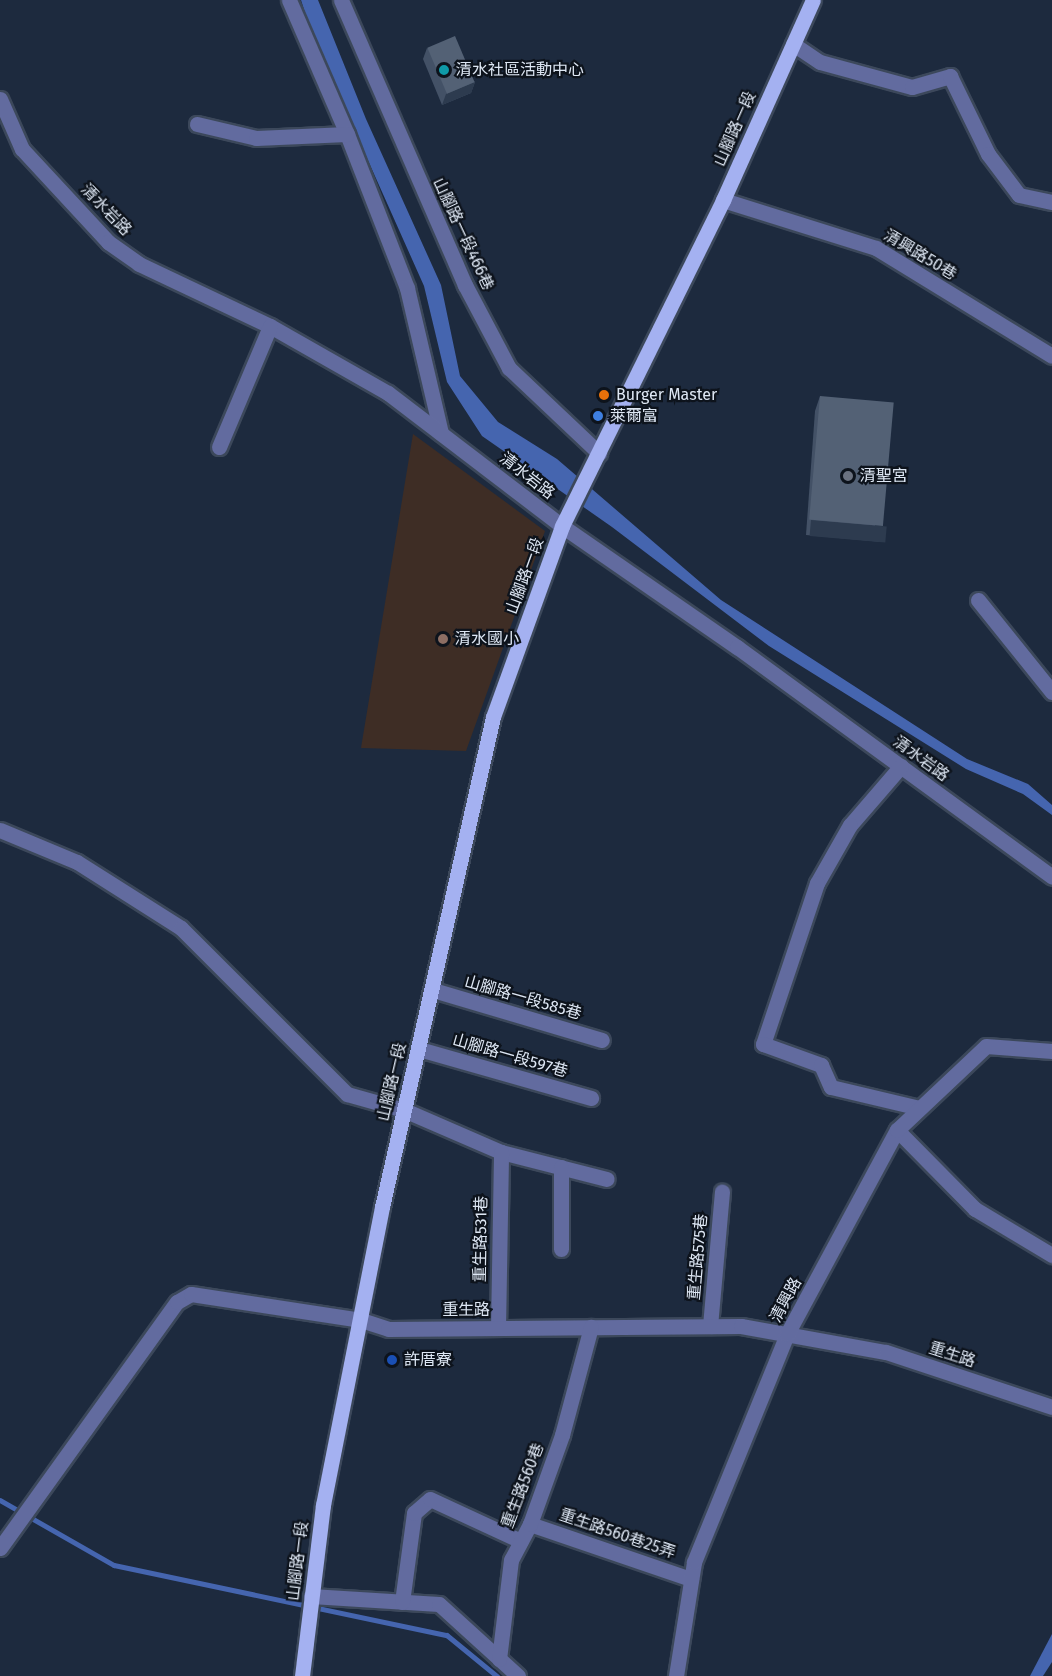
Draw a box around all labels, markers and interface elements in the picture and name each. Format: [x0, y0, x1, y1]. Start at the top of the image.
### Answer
place label: 清水社區活動中心 [456, 60, 584, 80]
marker: 清水社區活動中心 [437, 63, 451, 77]
street label: 山腳路一段 [710, 89, 760, 169]
street label: 山腳路一段466巷 [429, 175, 497, 293]
street label: 清水岩路 [77, 180, 135, 240]
street label: 清興路50巷 [880, 226, 960, 284]
place label: Burger Master [616, 385, 717, 405]
marker: Burger Master [597, 388, 611, 402]
place label: 萊爾富 [610, 406, 658, 426]
marker: 萊爾富 [591, 409, 605, 423]
street label: 清水岩路 [496, 449, 558, 503]
place label: 清聖宮 [860, 466, 908, 486]
marker: 清聖宮 [841, 469, 855, 483]
street label: 山腳路一段 [502, 535, 548, 617]
place label: 清水國小 [455, 629, 519, 649]
marker: 清水國小 [436, 632, 450, 646]
street label: 清水岩路 [889, 732, 953, 786]
street label: 山腳路一段585巷 [462, 972, 584, 1024]
street label: 山腳路一段597巷 [450, 1030, 570, 1082]
street label: 山腳路一段 [374, 1041, 410, 1123]
street label: 重生路531巷 [471, 1196, 491, 1282]
street label: 重生路575巷 [685, 1213, 711, 1301]
street label: 清興路 [766, 1274, 806, 1326]
street label: 重生路 [442, 1300, 490, 1320]
street label: 重生路 [926, 1338, 978, 1372]
place label: 許厝寮 [404, 1350, 452, 1370]
marker: 許厝寮 [385, 1353, 399, 1367]
street label: 重生路560巷 [498, 1441, 548, 1531]
street label: 重生路560巷25弄 [556, 1505, 678, 1563]
street label: 山腳路一段 [284, 1520, 312, 1602]

